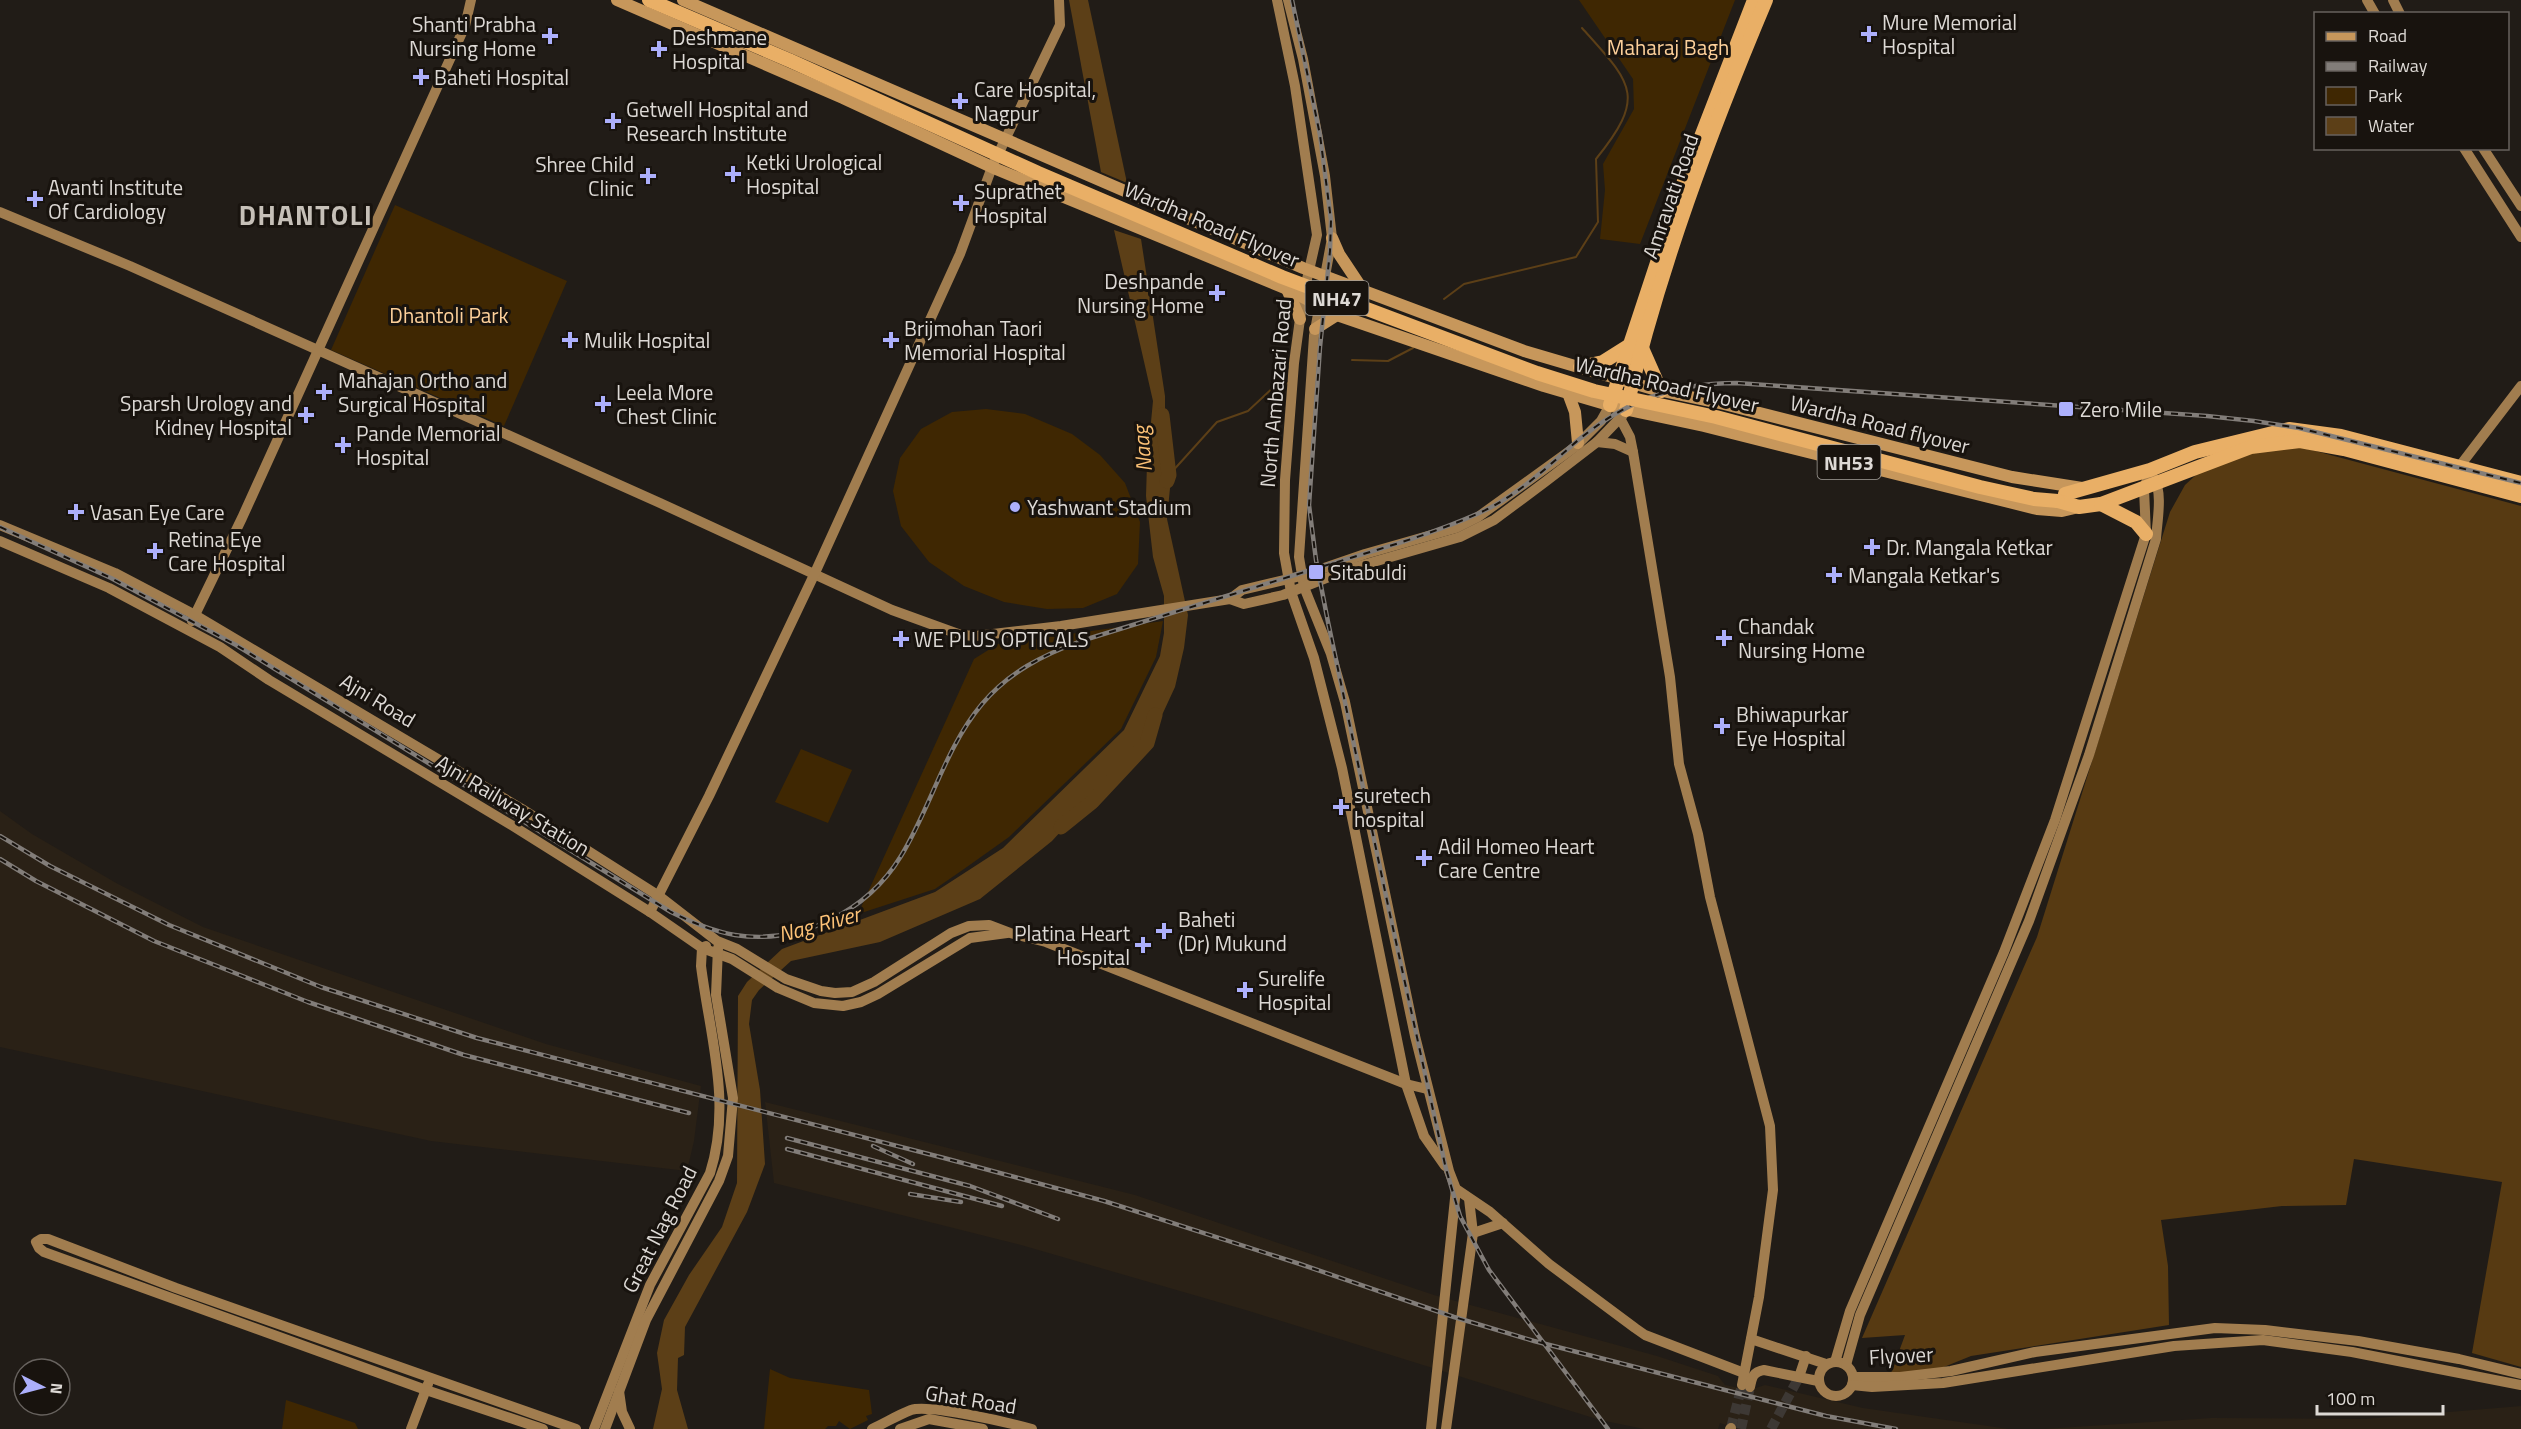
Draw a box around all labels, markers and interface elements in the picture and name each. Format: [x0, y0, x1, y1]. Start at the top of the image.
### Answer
place label: Mure Memorial Hospital [1882, 6, 2017, 62]
place label: Shanti Prabha Nursing Home [409, 8, 536, 64]
legend [2314, 12, 2509, 150]
place label: Deshmane Hospital [672, 21, 767, 77]
text: Road [2368, 22, 2407, 49]
marker: Mure Memorial Hospital [1860, 25, 1878, 43]
marker: Shanti Prabha Nursing Home [541, 27, 559, 45]
park label: Maharaj Bagh [1607, 31, 1729, 63]
marker: Deshmane Hospital [650, 40, 668, 58]
text: Railway [2368, 52, 2428, 79]
place label: Baheti Hospital [434, 61, 569, 93]
marker: Baheti Hospital [412, 68, 430, 86]
place label: Care Hospital, Nagpur [974, 73, 1096, 129]
text: Park [2368, 82, 2403, 109]
marker: Care Hospital, Nagpur [951, 92, 969, 110]
place label: Getwell Hospital and Research Institute [626, 93, 809, 149]
marker: Getwell Hospital and Research Institute [604, 112, 622, 130]
text: Water [2368, 112, 2414, 139]
street label: Amravati Road [1634, 129, 1706, 263]
place label: Ketki Urological Hospital [746, 146, 882, 202]
place label: Shree Child Clinic [535, 148, 634, 204]
marker: Ketki Urological Hospital [724, 165, 742, 183]
marker: Shree Child Clinic [639, 167, 657, 185]
place label: Avanti Institute Of Cardiology [48, 171, 183, 227]
street label: Wardha Road Flyover [1119, 173, 1305, 275]
place label: Suprathet Hospital [974, 175, 1063, 231]
marker: Avanti Institute Of Cardiology [26, 190, 44, 208]
district label: DHANTOLI [239, 194, 373, 235]
marker: Suprathet Hospital [952, 194, 970, 212]
place label: Deshpande Nursing Home [1077, 265, 1204, 321]
road number: NH47 [1306, 281, 1368, 315]
marker: Deshpande Nursing Home [1208, 284, 1226, 302]
street label: North Ambazari Road [1251, 297, 1299, 489]
park label: Dhantoli Park [389, 299, 509, 331]
place label: Brijmohan Taori Memorial Hospital [904, 312, 1066, 368]
place label: Mulik Hospital [584, 324, 710, 356]
marker: Mulik Hospital [561, 331, 579, 349]
marker: Brijmohan Taori Memorial Hospital [882, 331, 900, 349]
street label: Wardha Road Flyover [1572, 347, 1762, 421]
place label: Mahajan Ortho and Surgical Hospital [338, 364, 507, 420]
place label: Leela More Chest Clinic [616, 376, 717, 432]
marker: Mahajan Ortho and Surgical Hospital [315, 383, 333, 401]
street label: Wardha Road flyover [1787, 386, 1973, 462]
place label: Sparsh Urology and Kidney Hospital [120, 387, 292, 443]
place label: Zero Mile [2080, 393, 2162, 425]
marker: Leela More Chest Clinic [594, 395, 612, 413]
marker: Zero Mile [2057, 400, 2075, 418]
marker: Sparsh Urology and Kidney Hospital [297, 406, 315, 424]
place label: Pande Memorial Hospital [356, 417, 501, 473]
water label: Naag [1123, 422, 1161, 473]
marker: Pande Memorial Hospital [334, 436, 352, 454]
road number: NH53 [1818, 445, 1880, 479]
place label: Yashwant Stadium [1027, 491, 1192, 523]
place label: Vasan Eye Care [90, 496, 225, 528]
marker: Yashwant Stadium [1008, 500, 1022, 514]
marker: Vasan Eye Care [67, 503, 85, 521]
place label: Retina Eye Care Hospital [168, 523, 286, 579]
place label: Dr. Mangala Ketkar [1886, 531, 2053, 563]
marker: Dr. Mangala Ketkar [1863, 538, 1881, 556]
marker: Retina Eye Care Hospital [146, 542, 164, 560]
place label: Sitabuldi [1330, 556, 1407, 588]
place label: Mangala Ketkar's [1848, 559, 2000, 591]
marker: Sitabuldi [1307, 563, 1325, 581]
marker: Mangala Ketkar's [1825, 566, 1843, 584]
place label: Chandak Nursing Home [1738, 610, 1865, 666]
place label: WE PLUS OPTICALS [914, 623, 1089, 655]
marker: Chandak Nursing Home [1715, 629, 1733, 647]
marker: WE PLUS OPTICALS [892, 630, 910, 648]
street label: Ajni Road [334, 665, 422, 735]
place label: Bhiwapurkar Eye Hospital [1736, 698, 1849, 754]
marker: Bhiwapurkar Eye Hospital [1713, 717, 1731, 735]
street label: Ajni Railway Station [430, 746, 596, 864]
place label: suretech hospital [1354, 779, 1431, 835]
marker: suretech hospital [1332, 798, 1350, 816]
place label: Adil Homeo Heart Care Centre [1438, 830, 1595, 886]
marker: Adil Homeo Heart Care Centre [1415, 849, 1433, 867]
water label: Nag River [774, 896, 867, 951]
place label: Baheti (Dr) Mukund [1178, 903, 1287, 959]
place label: Platina Heart Hospital [1014, 917, 1131, 973]
marker: Baheti (Dr) Mukund [1155, 922, 1173, 940]
marker: Platina Heart Hospital [1134, 936, 1152, 954]
place label: Surelife Hospital [1258, 962, 1331, 1018]
marker: Surelife Hospital [1236, 981, 1254, 999]
street label: Great Nag Road [613, 1160, 705, 1298]
street label: Flyover [1868, 1337, 1934, 1373]
north arrow [12, 1357, 72, 1417]
street label: Ghat Road [923, 1376, 1019, 1422]
scale bar [2317, 1378, 2443, 1416]
text: N [44, 1382, 69, 1395]
text: 100 m [2326, 1385, 2375, 1412]

